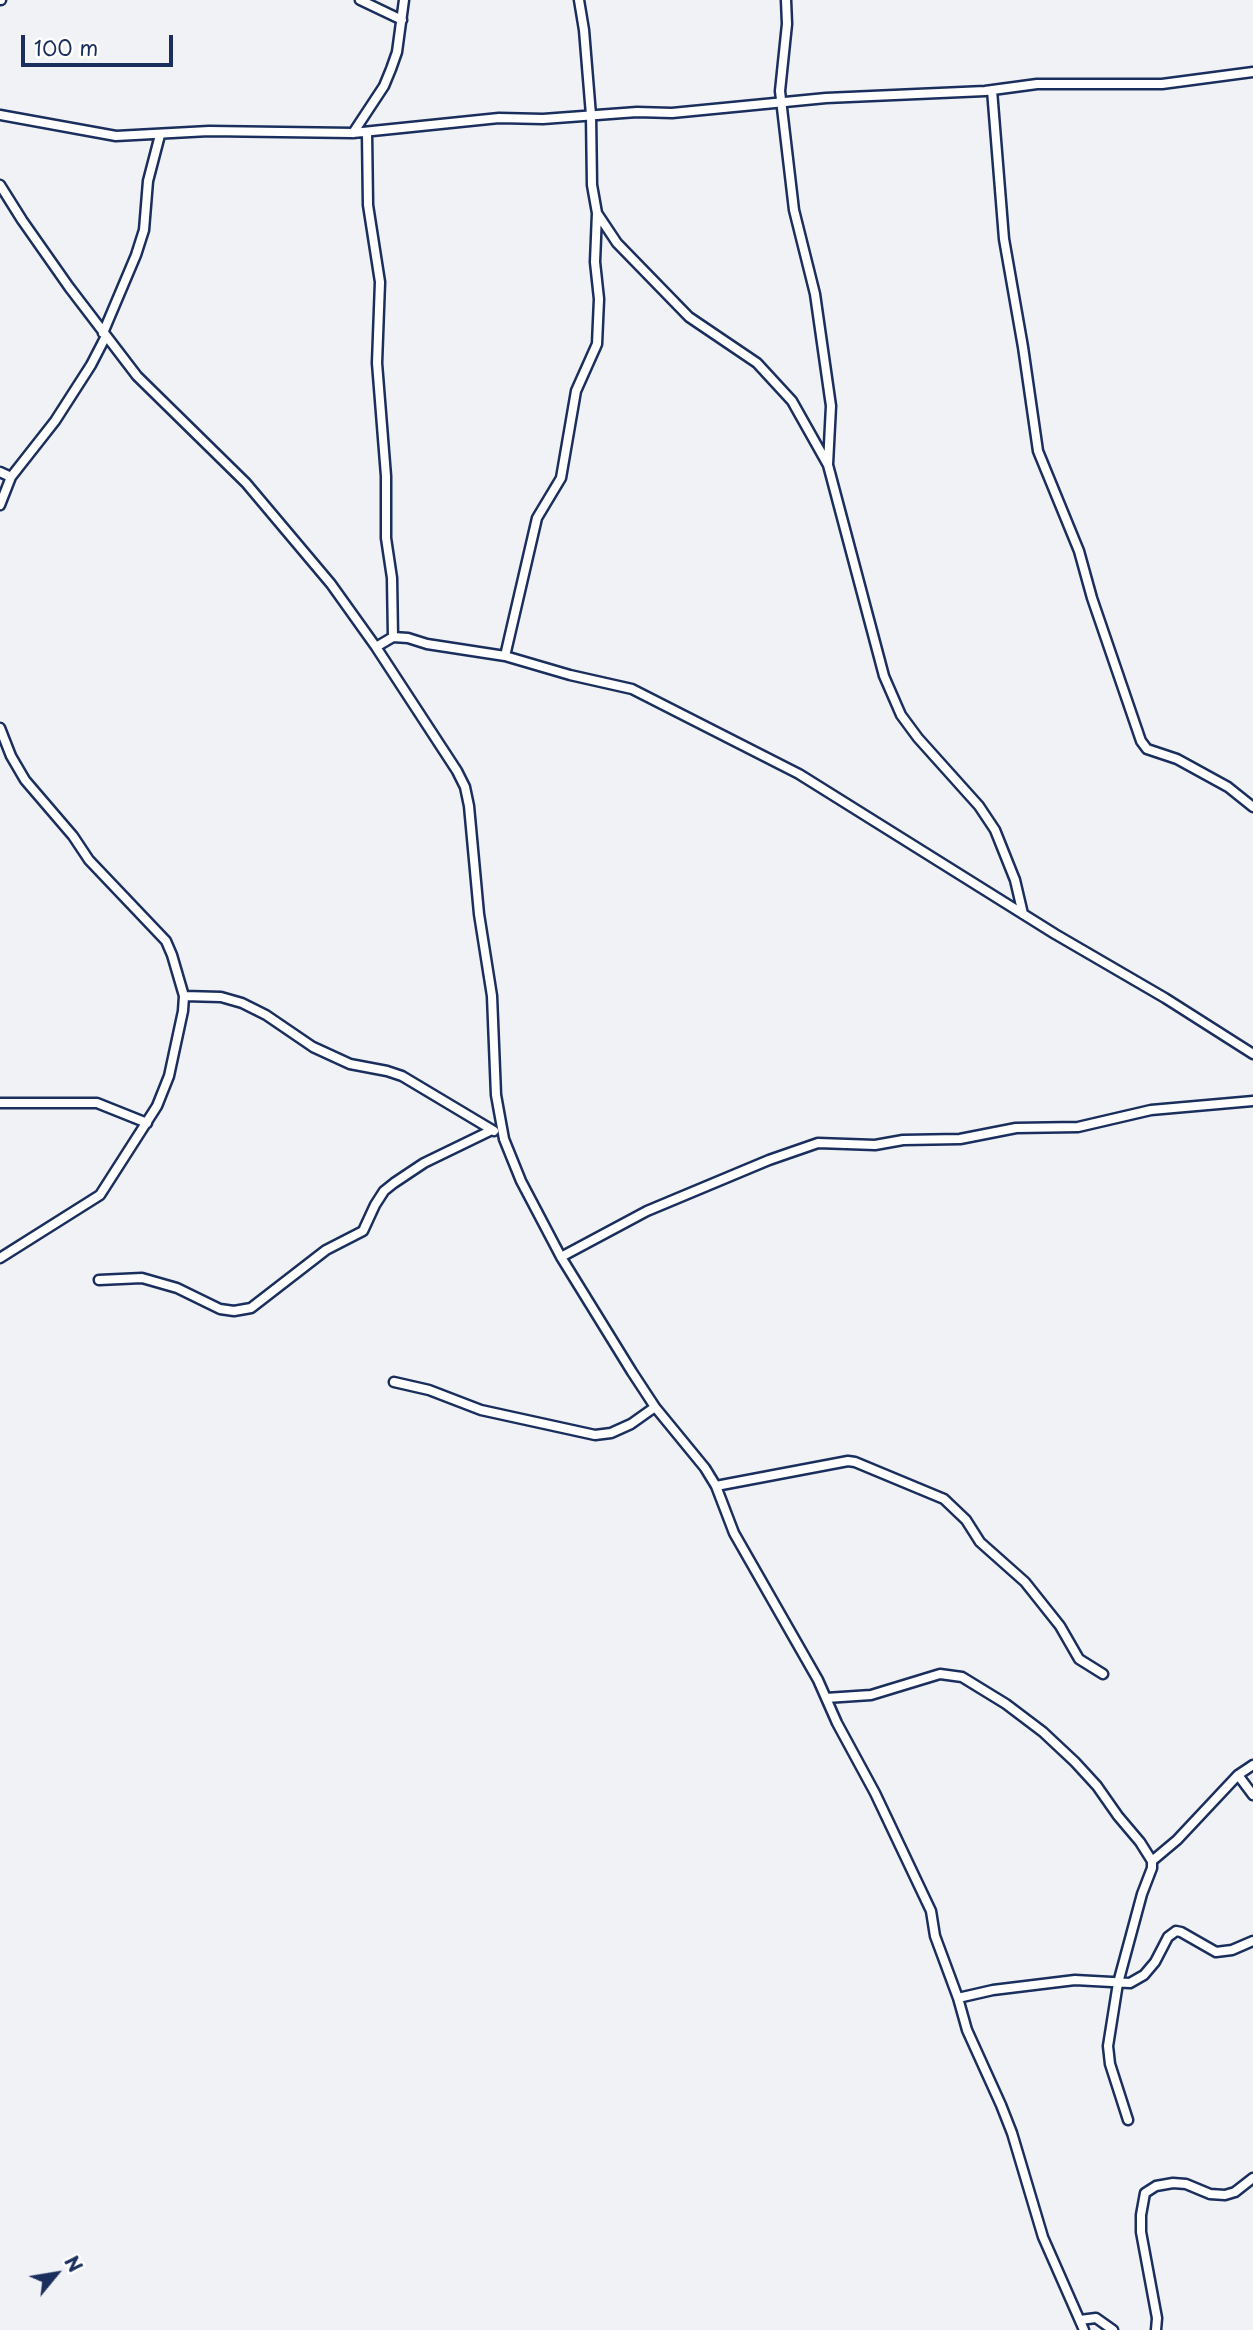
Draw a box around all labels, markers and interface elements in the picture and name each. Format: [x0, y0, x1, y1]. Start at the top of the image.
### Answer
scale bar [24, 21, 177, 65]
text: 100 m [34, 31, 98, 63]
north arrow [21, 2239, 91, 2309]
text: N [58, 2250, 90, 2277]

